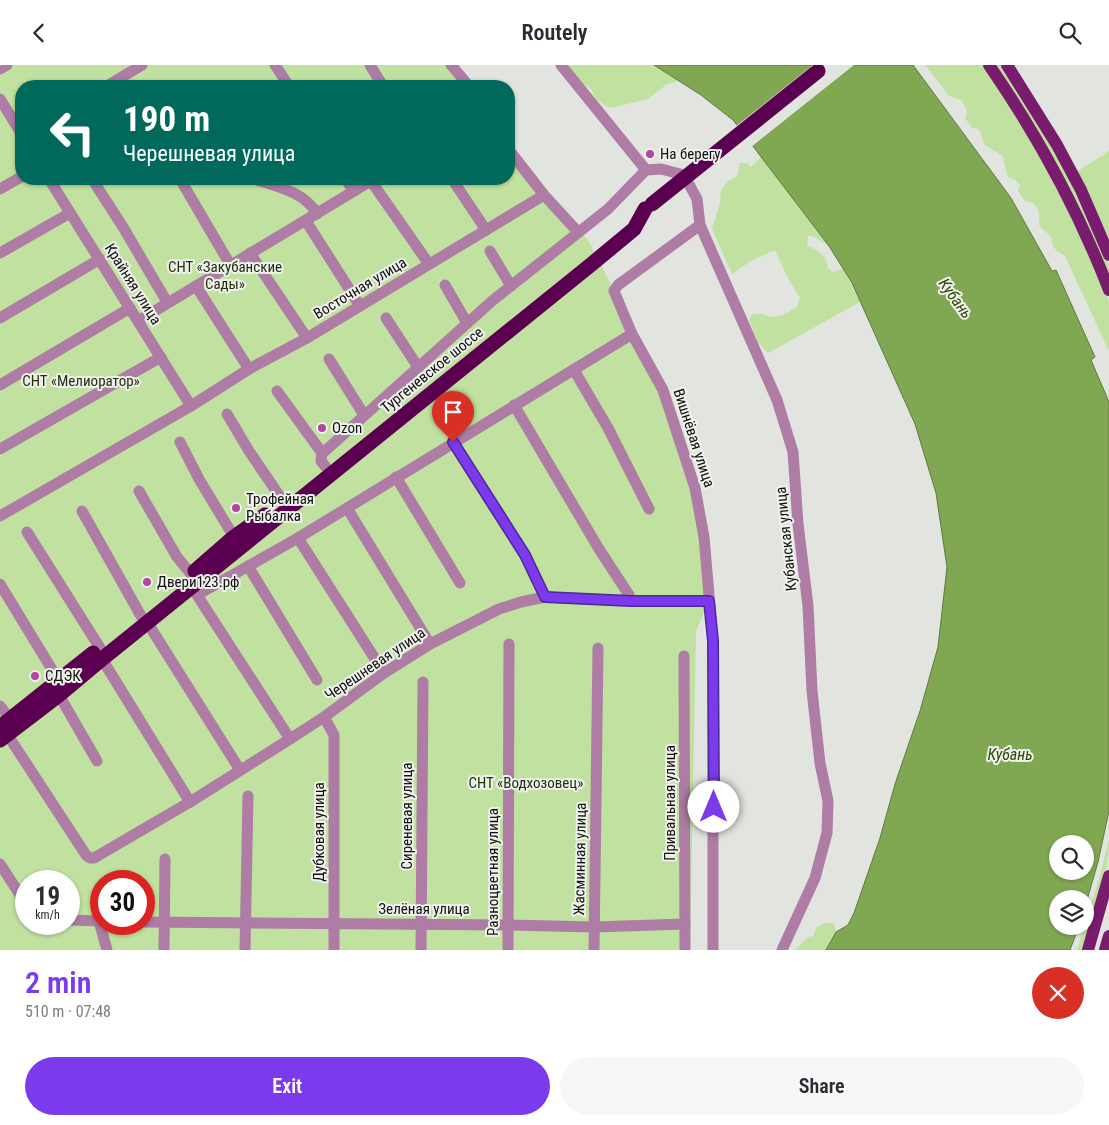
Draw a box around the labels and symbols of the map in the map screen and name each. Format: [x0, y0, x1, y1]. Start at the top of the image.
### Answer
place label: На берегу [660, 145, 720, 163]
marker: На берегу [644, 148, 656, 160]
street label: Крайняя улица [101, 240, 165, 328]
street label: Восточная улица [310, 253, 410, 323]
park label: СНТ «Закубанские Сады» [168, 258, 282, 293]
water label: Кубань [935, 274, 977, 322]
street label: Тургеневское шоссе [377, 323, 487, 417]
park label: СНТ «Мелиоратор» [22, 372, 140, 390]
street label: Вишнёвая улица [670, 386, 718, 490]
pin [432, 391, 474, 442]
place label: Ozon [332, 419, 362, 437]
marker: Ozon [316, 422, 328, 434]
street label: Кубанская улица [772, 486, 800, 592]
place label: Трофейная Рыбалка [246, 490, 314, 525]
marker: Трофейная Рыбалка [230, 502, 242, 514]
place label: Двери123.рф [157, 573, 240, 591]
marker: Двери123.рф [141, 576, 153, 588]
street label: Черешневая улица [321, 624, 429, 704]
place label: СДЭК [45, 667, 81, 685]
marker: СДЭК [29, 670, 41, 682]
street label: Привальная улица [661, 745, 679, 861]
water label: Кубань [987, 745, 1033, 764]
street label: Сиреневая улица [398, 763, 416, 869]
park label: СНТ «Водхозовец» [469, 774, 583, 792]
position arrow [687, 780, 739, 832]
street label: Дубковая улица [310, 782, 328, 882]
street label: Жасминная улица [570, 802, 590, 916]
street label: Разноцветная улица [484, 808, 502, 936]
speed limit sign: 30 [90, 870, 155, 935]
street label: Зелёная улица [378, 900, 470, 918]

